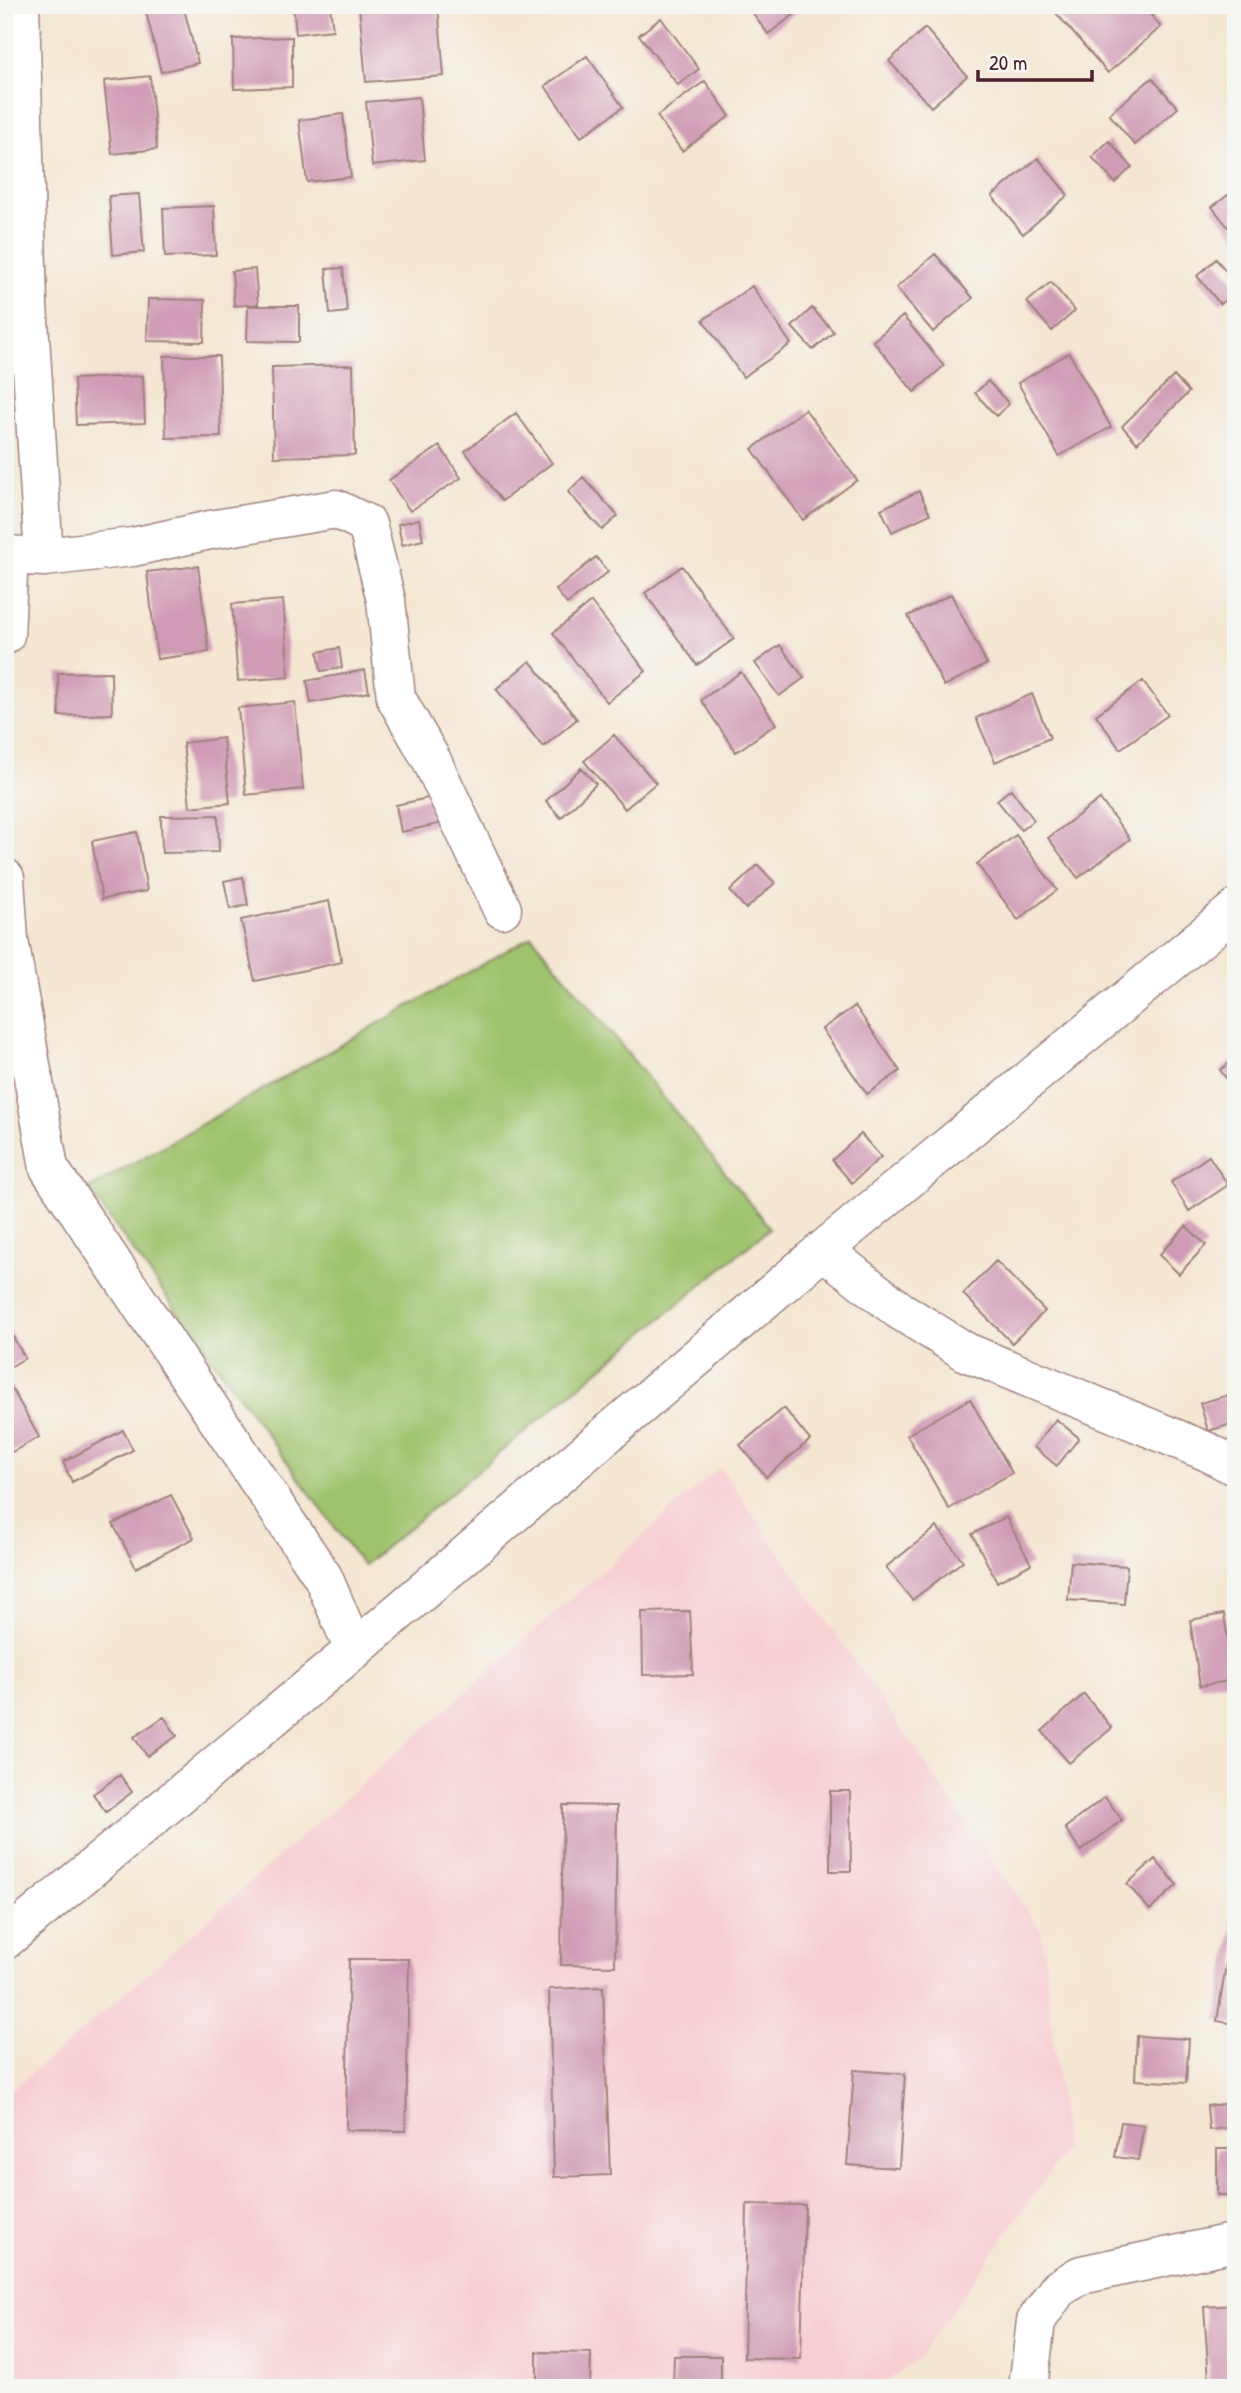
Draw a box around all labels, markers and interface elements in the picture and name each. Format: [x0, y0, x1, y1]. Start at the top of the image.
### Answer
scale bar [978, 38, 1092, 82]
text: 20 m [989, 48, 1027, 77]

